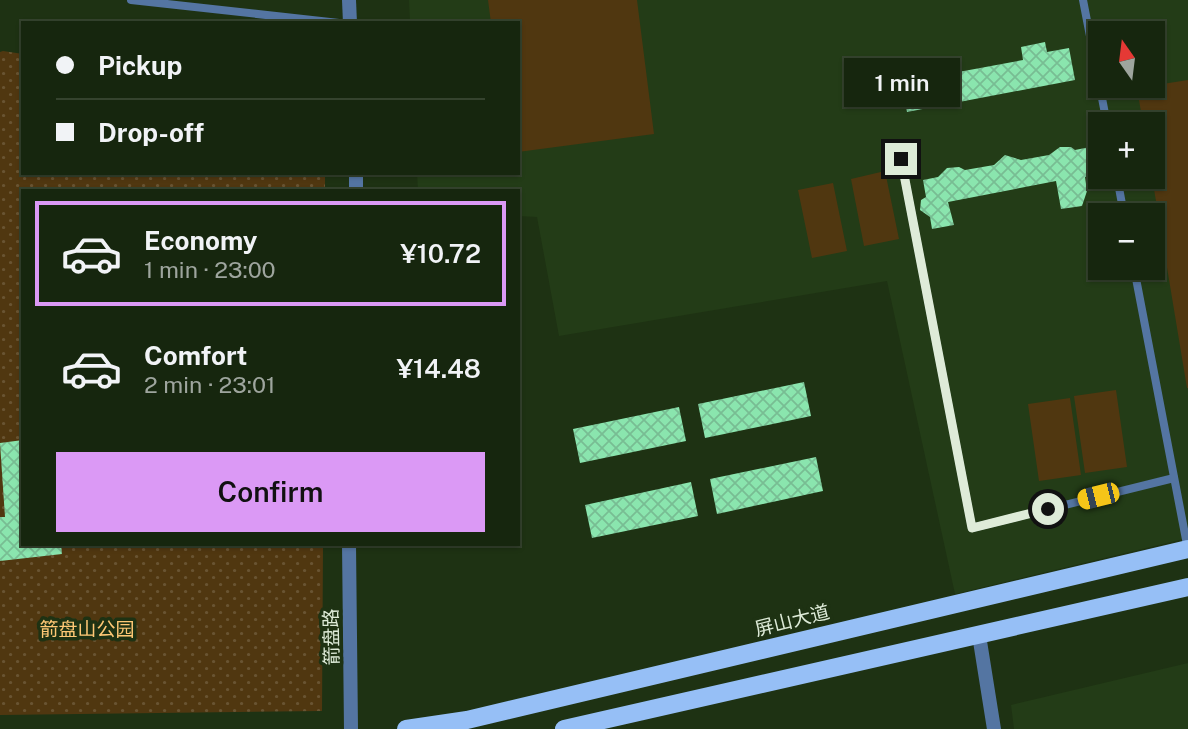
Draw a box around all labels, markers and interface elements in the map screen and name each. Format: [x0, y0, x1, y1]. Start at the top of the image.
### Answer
north arrow [1088, 21, 1166, 98]
map controls [1088, 21, 1165, 280]
text: Pickup [98, 50, 182, 81]
callout: 1 min [843, 58, 959, 106]
text: 1 min [875, 69, 929, 96]
button: + [1088, 112, 1165, 189]
text: Drop-off [98, 117, 204, 148]
route end [885, 143, 917, 175]
button: − [1088, 203, 1165, 280]
icon: car [60, 222, 123, 285]
text: Economy [144, 225, 257, 256]
text: ¥10.72 [400, 238, 481, 269]
text: 1 min · 23:00 [144, 256, 276, 283]
icon: car [60, 337, 123, 400]
text: Comfort [144, 340, 247, 371]
text: ¥14.48 [397, 353, 481, 384]
text: 2 min · 23:01 [144, 371, 275, 398]
button: Confirm [56, 452, 485, 532]
car [1076, 481, 1121, 511]
route start [1032, 493, 1064, 525]
street label: 屏山大道 [752, 600, 832, 640]
street label: 箭盘路 [320, 608, 342, 666]
park label: 箭盘山公园 [39, 618, 135, 640]

